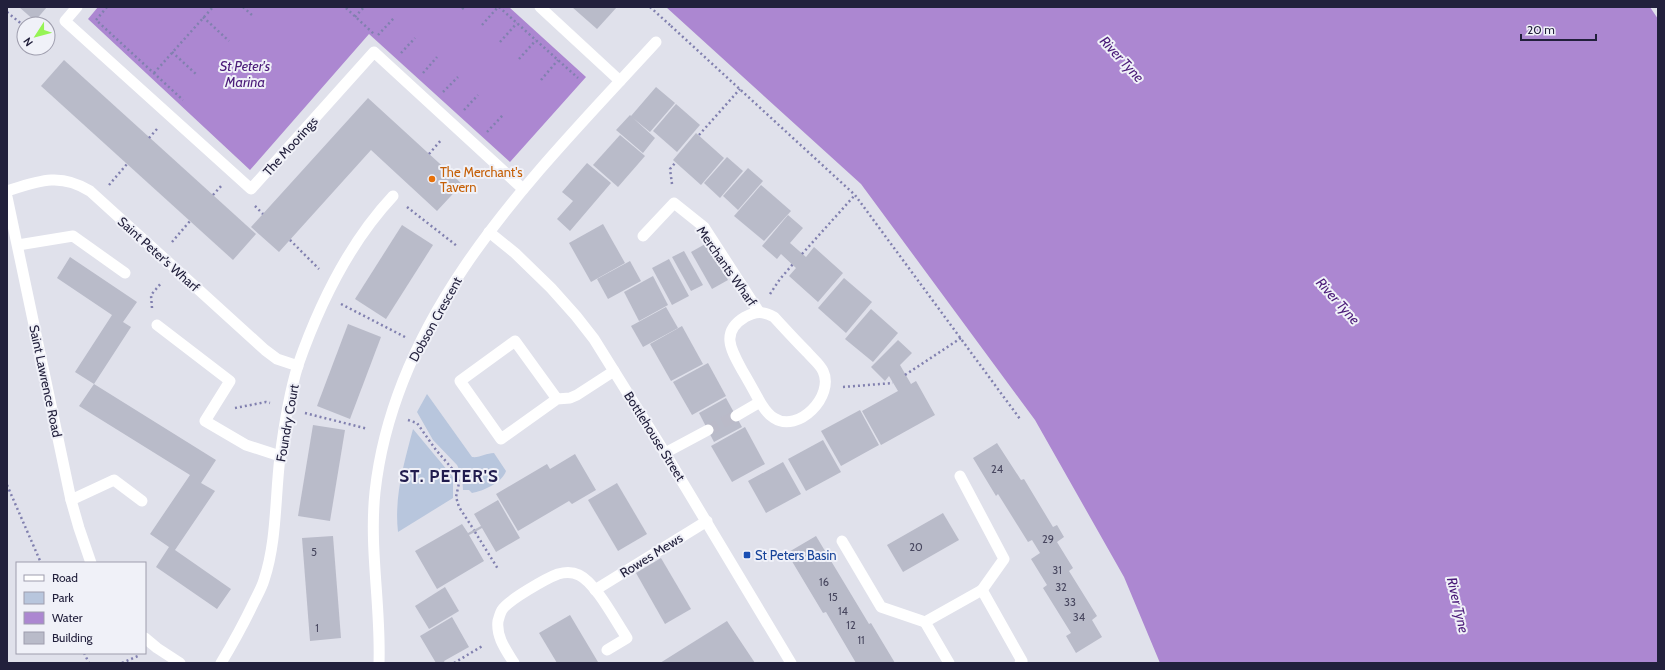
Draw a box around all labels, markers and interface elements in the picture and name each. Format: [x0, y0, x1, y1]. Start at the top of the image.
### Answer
north arrow [16, 16, 56, 56]
scale bar [1521, 16, 1596, 42]
text: 20 m [1527, 22, 1555, 37]
water label: River Tyne [1096, 32, 1148, 86]
text: N [20, 35, 36, 49]
water label: St Peter's Marina [220, 57, 271, 91]
street label: The Moorings [259, 113, 321, 179]
place label: The Merchant's Tavern [440, 164, 523, 195]
marker: The Merchant's Tavern [427, 174, 437, 184]
street label: Saint Peter's Wharf [115, 213, 204, 295]
street label: Merchants Wharf [693, 223, 761, 310]
street label: Dobson Crescent [405, 273, 465, 364]
water label: River Tyne [1312, 274, 1364, 329]
street label: Saint Lawrence Road [26, 323, 66, 439]
street label: Foundry Court [272, 382, 302, 463]
street label: Bottlehouse Street [621, 388, 689, 484]
house number: 24 [991, 462, 1004, 476]
district label: ST. PETER'S [399, 466, 499, 486]
street label: Rowes Mews [617, 529, 686, 581]
house number: 29 [1042, 532, 1054, 546]
house number: 20 [909, 540, 923, 554]
house number: 5 [311, 545, 317, 559]
place label: St Peters Basin [755, 547, 836, 563]
marker: St Peters Basin [742, 550, 752, 560]
legend [16, 562, 146, 654]
house number: 31 [1052, 563, 1062, 577]
text: Road [52, 570, 78, 585]
house number: 16 [819, 575, 829, 589]
water label: River Tyne [1443, 575, 1473, 635]
house number: 32 [1055, 580, 1067, 594]
text: Park [52, 590, 74, 605]
house number: 15 [828, 590, 838, 604]
house number: 33 [1064, 595, 1076, 609]
house number: 14 [838, 604, 849, 618]
text: Water [52, 610, 83, 625]
house number: 34 [1073, 610, 1086, 624]
house number: 12 [846, 618, 856, 632]
house number: 1 [315, 621, 319, 635]
text: Building [52, 630, 94, 645]
house number: 11 [857, 633, 865, 647]

